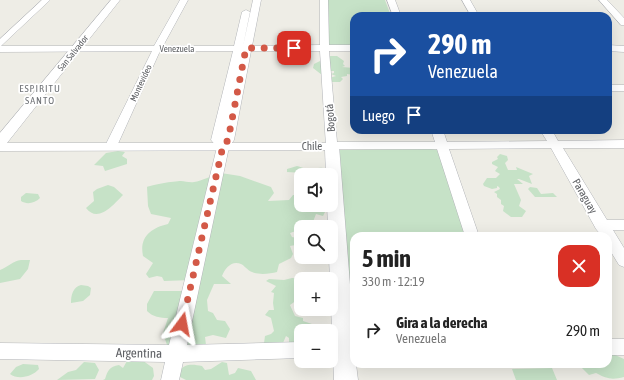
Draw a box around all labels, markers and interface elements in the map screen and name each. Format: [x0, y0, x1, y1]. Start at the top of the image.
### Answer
icon: right [362, 28, 414, 80]
text: 290 m [428, 28, 491, 60]
pin [277, 31, 311, 65]
street label: San Salvador [56, 33, 91, 73]
icon: arrive [283, 37, 305, 59]
street label: Venezuela [160, 44, 194, 54]
text: Venezuela [428, 61, 498, 82]
street label: Montevideo [128, 63, 154, 103]
district label: ESPIRITU SANTO [19, 83, 61, 106]
street label: Bogotá [323, 103, 337, 133]
icon: arrive [403, 104, 425, 126]
text: Luego [362, 107, 395, 124]
street label: Chile [302, 140, 322, 152]
map controls [294, 168, 338, 368]
button: sound [294, 168, 338, 212]
street label: Paraguay [570, 176, 600, 216]
button: search [294, 220, 338, 264]
text: 5 min [362, 245, 411, 272]
button: close [558, 245, 600, 287]
button: + [294, 272, 338, 316]
text: 330 m · 12:19 [362, 274, 425, 289]
position arrow [161, 303, 203, 345]
text: Gira a la derecha [396, 314, 487, 331]
icon: right [362, 319, 384, 341]
text: 290 m [566, 322, 600, 339]
button: − [294, 324, 338, 368]
text: Venezuela [396, 331, 446, 346]
street label: Argentina [116, 345, 162, 361]

